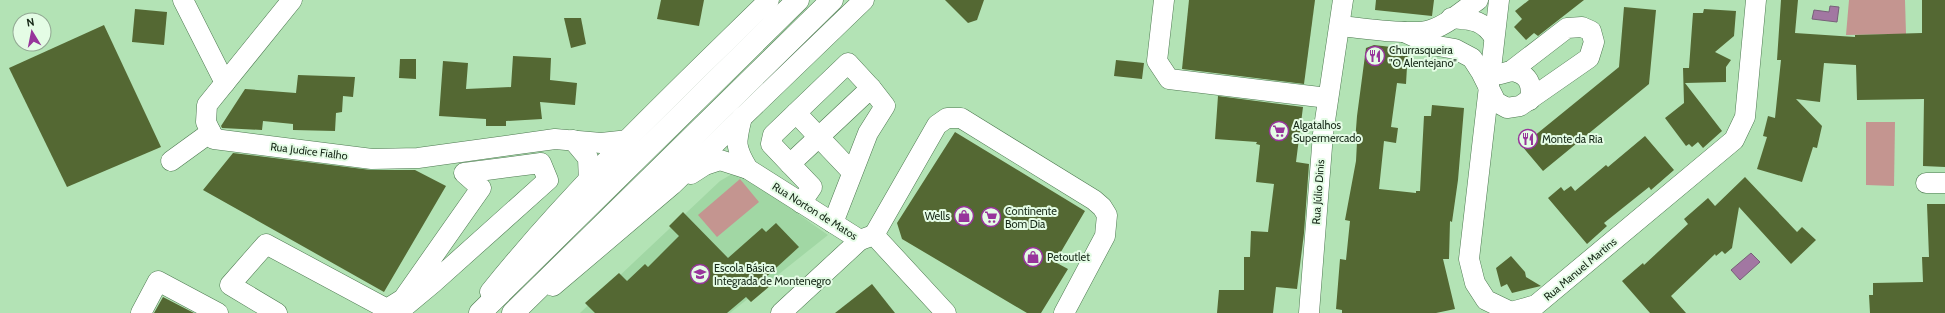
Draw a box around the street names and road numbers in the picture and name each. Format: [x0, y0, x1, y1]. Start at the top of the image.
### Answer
street label: Rua Judice Fialho [270, 139, 348, 163]
street label: Rua Júlio Dinis [1309, 159, 1327, 225]
street label: Rua Norton de Matos [770, 179, 861, 243]
street label: Rua Manuel Martins [1541, 234, 1620, 304]

